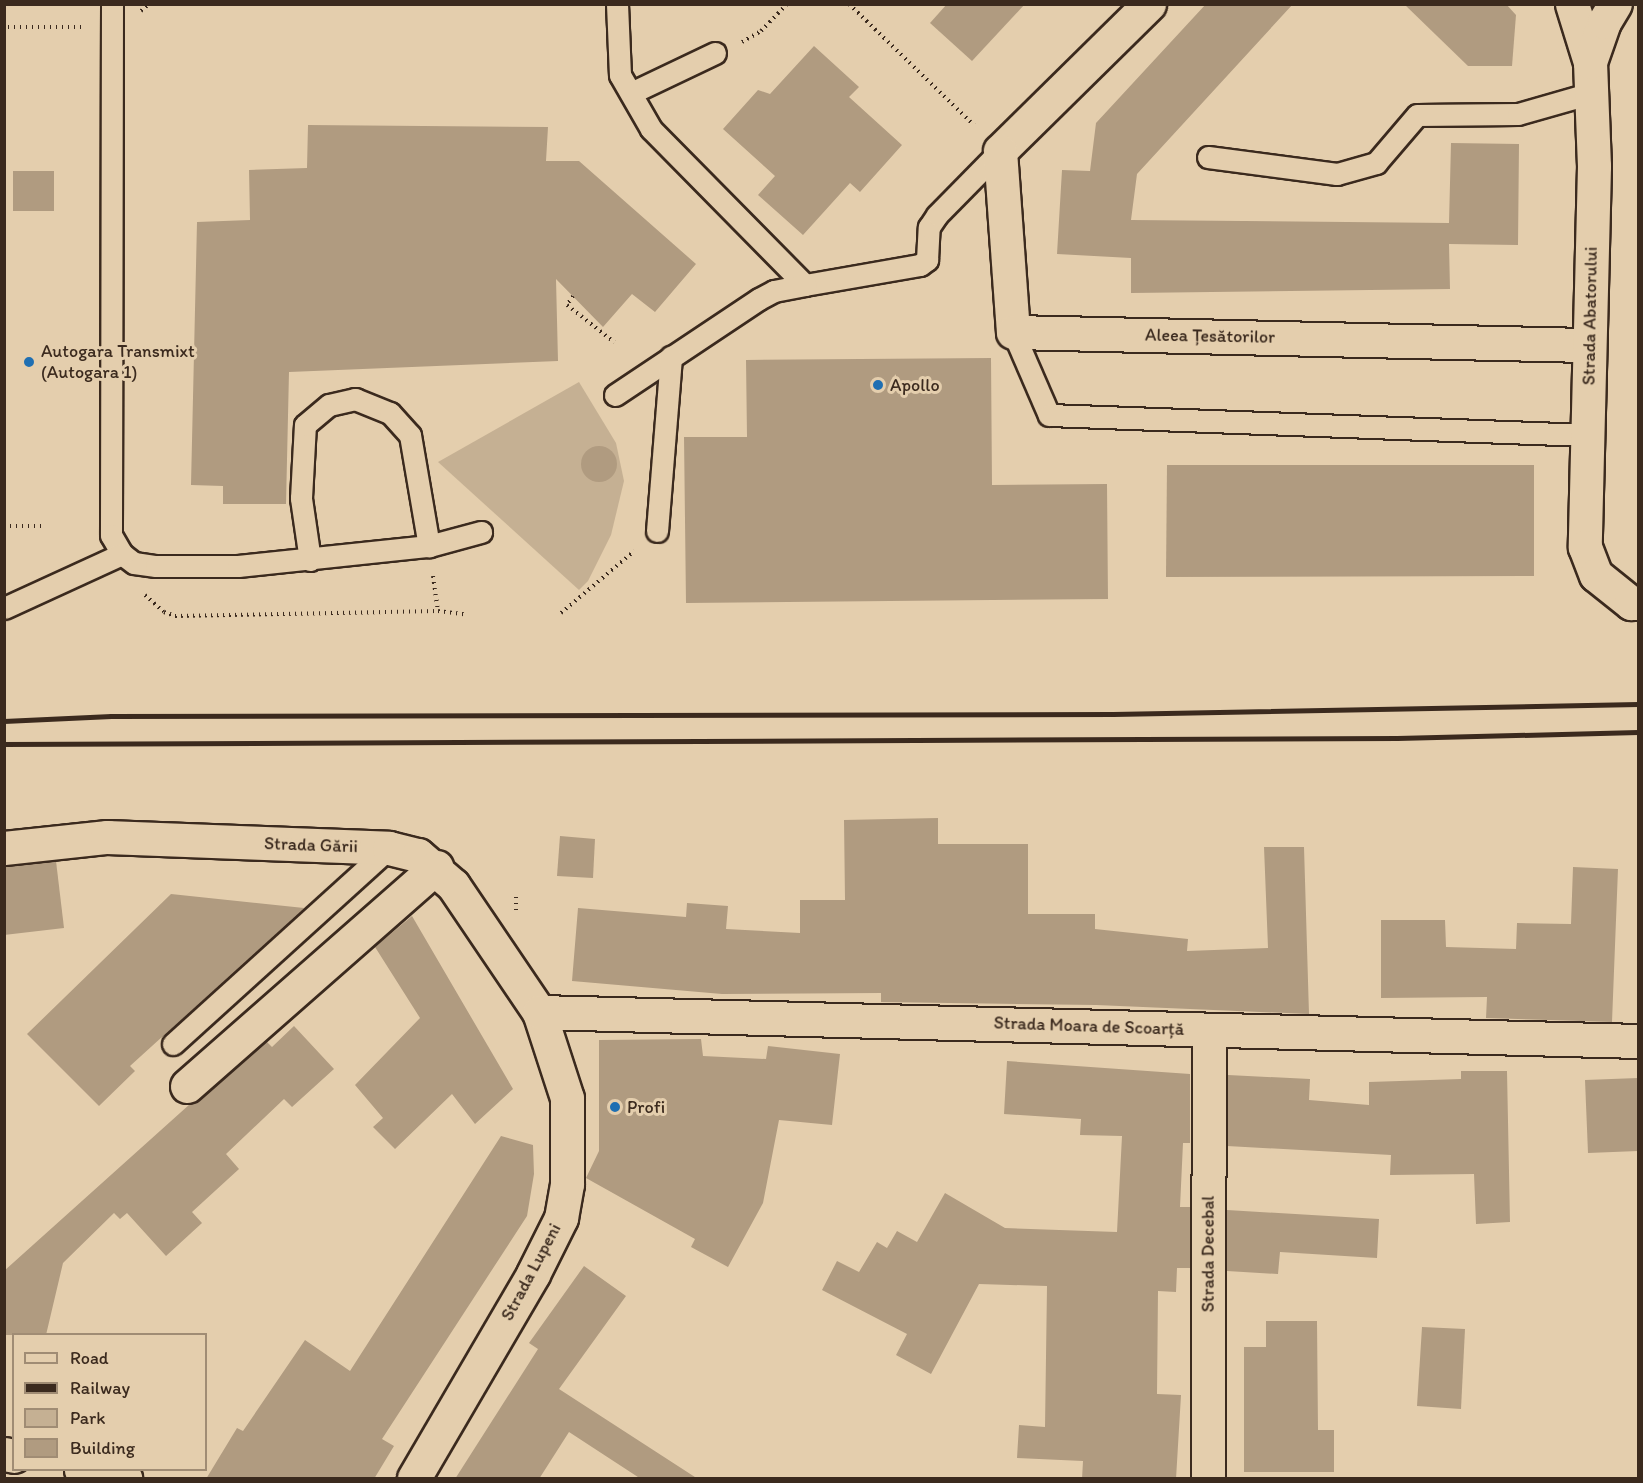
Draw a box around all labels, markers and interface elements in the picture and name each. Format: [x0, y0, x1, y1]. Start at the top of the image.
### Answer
street label: Strada Abatorului [1578, 246, 1602, 386]
street label: Aleea Țesătorilor [1145, 324, 1275, 348]
place label: Autogara Transmixt (Autogara 1) [41, 341, 195, 384]
marker: Autogara Transmixt (Autogara 1) [22, 355, 36, 369]
place label: Apollo [890, 374, 940, 396]
marker: Apollo [871, 378, 885, 392]
street label: Strada Gării [264, 833, 358, 857]
street label: Strada Moara de Scoarță [993, 1012, 1185, 1040]
place label: Profi [627, 1096, 665, 1118]
marker: Profi [608, 1100, 622, 1114]
street label: Strada Decebal [1197, 1195, 1219, 1313]
street label: Strada Lupeni [496, 1220, 566, 1324]
legend [12, 1333, 207, 1471]
text: Road [70, 1347, 109, 1369]
text: Railway [70, 1377, 130, 1399]
text: Park [70, 1407, 105, 1429]
text: Building [70, 1437, 135, 1459]

